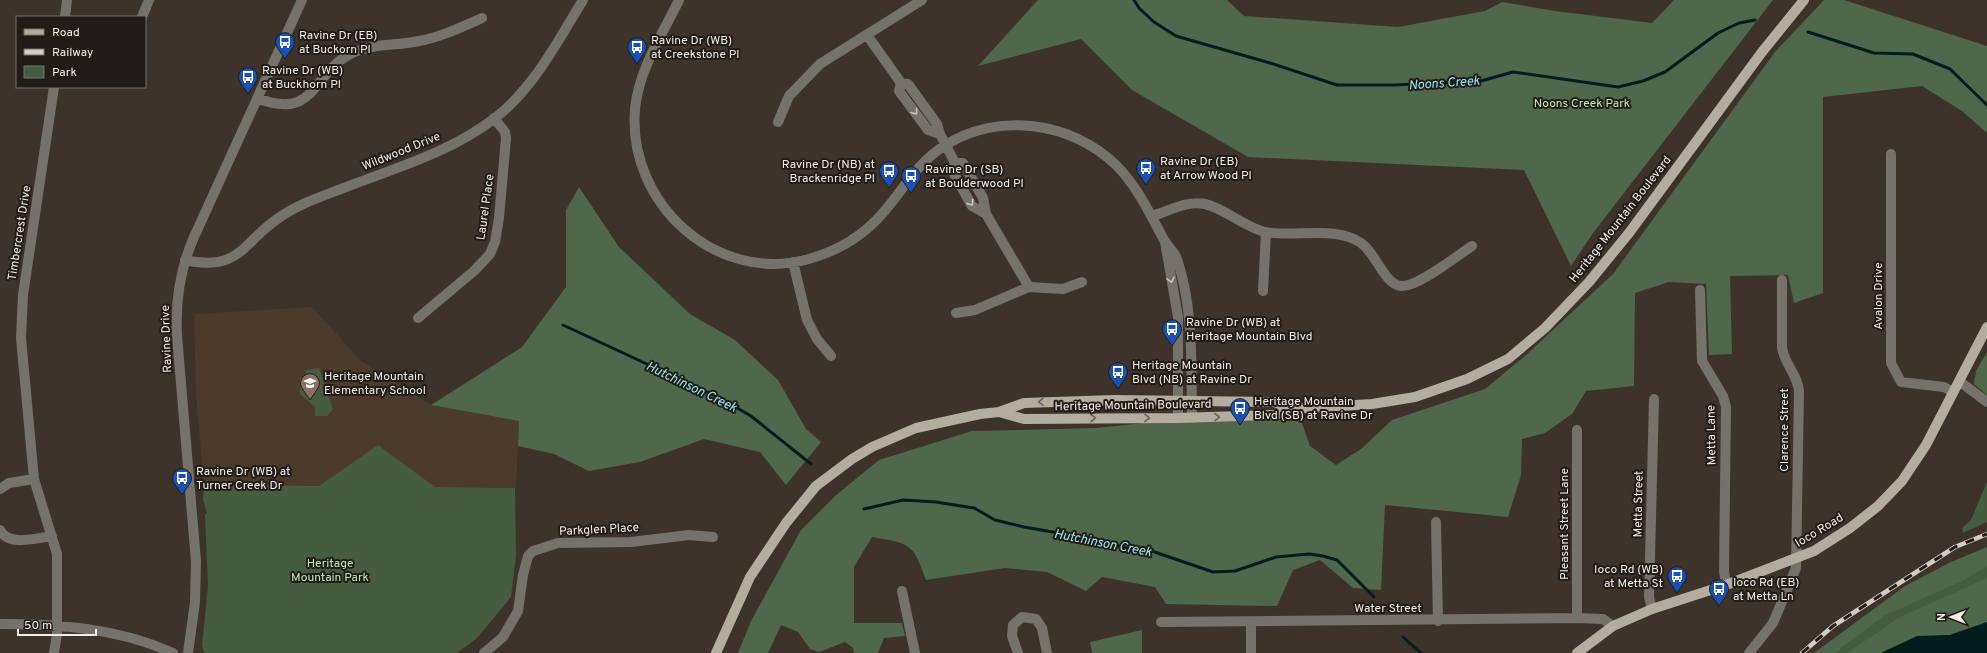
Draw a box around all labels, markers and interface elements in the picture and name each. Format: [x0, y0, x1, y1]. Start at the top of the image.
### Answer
legend [16, 16, 146, 88]
text: Road [52, 25, 80, 41]
place label: Ravine Dr (EB) at Buckorn Pl [299, 28, 377, 58]
bus stop icon: Ravine Dr (EB) at Buckorn Pl [274, 31, 296, 59]
place label: Ravine Dr (WB) at Creekstone Pl [651, 33, 739, 63]
bus stop icon: Ravine Dr (WB) at Creekstone Pl [626, 36, 648, 64]
text: Railway [52, 45, 93, 61]
place label: Ravine Dr (WB) at Buckhorn Pl [262, 63, 343, 93]
text: Park [52, 65, 77, 81]
bus stop icon: Ravine Dr (WB) at Buckhorn Pl [237, 66, 259, 94]
water label: Noons Creek [1408, 74, 1481, 94]
park label: Noons Creek Park [1534, 96, 1630, 112]
one-way arrow [910, 107, 917, 114]
street label: Wildwood Drive [360, 129, 443, 175]
street label: Heritage Mountain Boulevard [1566, 153, 1675, 286]
place label: Ravine Dr (EB) at Arrow Wood Pl [1160, 154, 1252, 184]
place label: Ravine Dr (NB) at Brackenridge Pl [782, 157, 875, 187]
bus stop icon: Ravine Dr (EB) at Arrow Wood Pl [1135, 157, 1157, 185]
bus stop icon: Ravine Dr (NB) at Brackenridge Pl [878, 160, 900, 188]
place label: Ravine Dr (SB) at Boulderwood Pl [925, 162, 1024, 192]
bus stop icon: Ravine Dr (SB) at Boulderwood Pl [900, 165, 922, 193]
street label: Laurel Place [473, 173, 499, 241]
street label: Timbercrest Drive [5, 184, 35, 282]
one-way arrow [967, 198, 974, 206]
street label: Avalon Drive [1871, 262, 1887, 330]
one-way arrow [1167, 277, 1175, 284]
street label: Ravine Drive [158, 305, 176, 373]
place label: Ravine Dr (WB) at Heritage Mountain Blvd [1186, 315, 1313, 345]
bus stop icon: Ravine Dr (WB) at Heritage Mountain Blvd [1161, 318, 1183, 346]
place label: Heritage Mountain Blvd (NB) at Ravine Dr [1132, 358, 1252, 388]
water label: Hutchinson Creek [643, 359, 740, 417]
bus stop icon: Heritage Mountain Blvd (NB) at Ravine Dr [1107, 361, 1129, 389]
place label: Heritage Mountain Elementary School [324, 369, 426, 399]
school or university icon: Heritage Mountain Elementary School [299, 372, 321, 400]
street label: Clarence Street [1777, 388, 1793, 472]
place label: Heritage Mountain Blvd (SB) at Ravine Dr [1254, 394, 1373, 424]
street label: Heritage Mountain Boulevard [1054, 397, 1212, 415]
bus stop icon: Heritage Mountain Blvd (SB) at Ravine Dr [1229, 397, 1251, 425]
one-way arrow [1038, 398, 1044, 407]
street label: Metta Lane [1703, 405, 1721, 465]
one-way arrow [1214, 413, 1220, 421]
one-way arrow [1090, 414, 1096, 422]
one-way arrow [1144, 414, 1150, 422]
place label: Ravine Dr (WB) at Turner Creek Dr [196, 464, 291, 494]
bus stop icon: Ravine Dr (WB) at Turner Creek Dr [171, 467, 193, 495]
street label: Pleasant Street Lane [1557, 468, 1573, 580]
street label: Metta Street [1630, 470, 1648, 538]
street label: Ioco Road [1792, 510, 1847, 552]
street label: Parkglen Place [559, 520, 640, 540]
water label: Hutchinson Creek [1052, 527, 1153, 561]
park label: Heritage Mountain Park [291, 556, 369, 586]
place label: Ioco Rd (WB) at Metta St [1594, 562, 1663, 592]
bus stop icon: Ioco Rd (WB) at Metta St [1666, 565, 1688, 593]
place label: Ioco Rd (EB) at Metta Ln [1733, 575, 1799, 605]
bus stop icon: Ioco Rd (EB) at Metta Ln [1708, 578, 1730, 606]
north arrow [1931, 597, 1971, 637]
street label: Water Street [1354, 601, 1422, 617]
scale bar [18, 611, 96, 637]
text: N [1935, 613, 1949, 621]
text: 50 m [24, 618, 52, 634]

